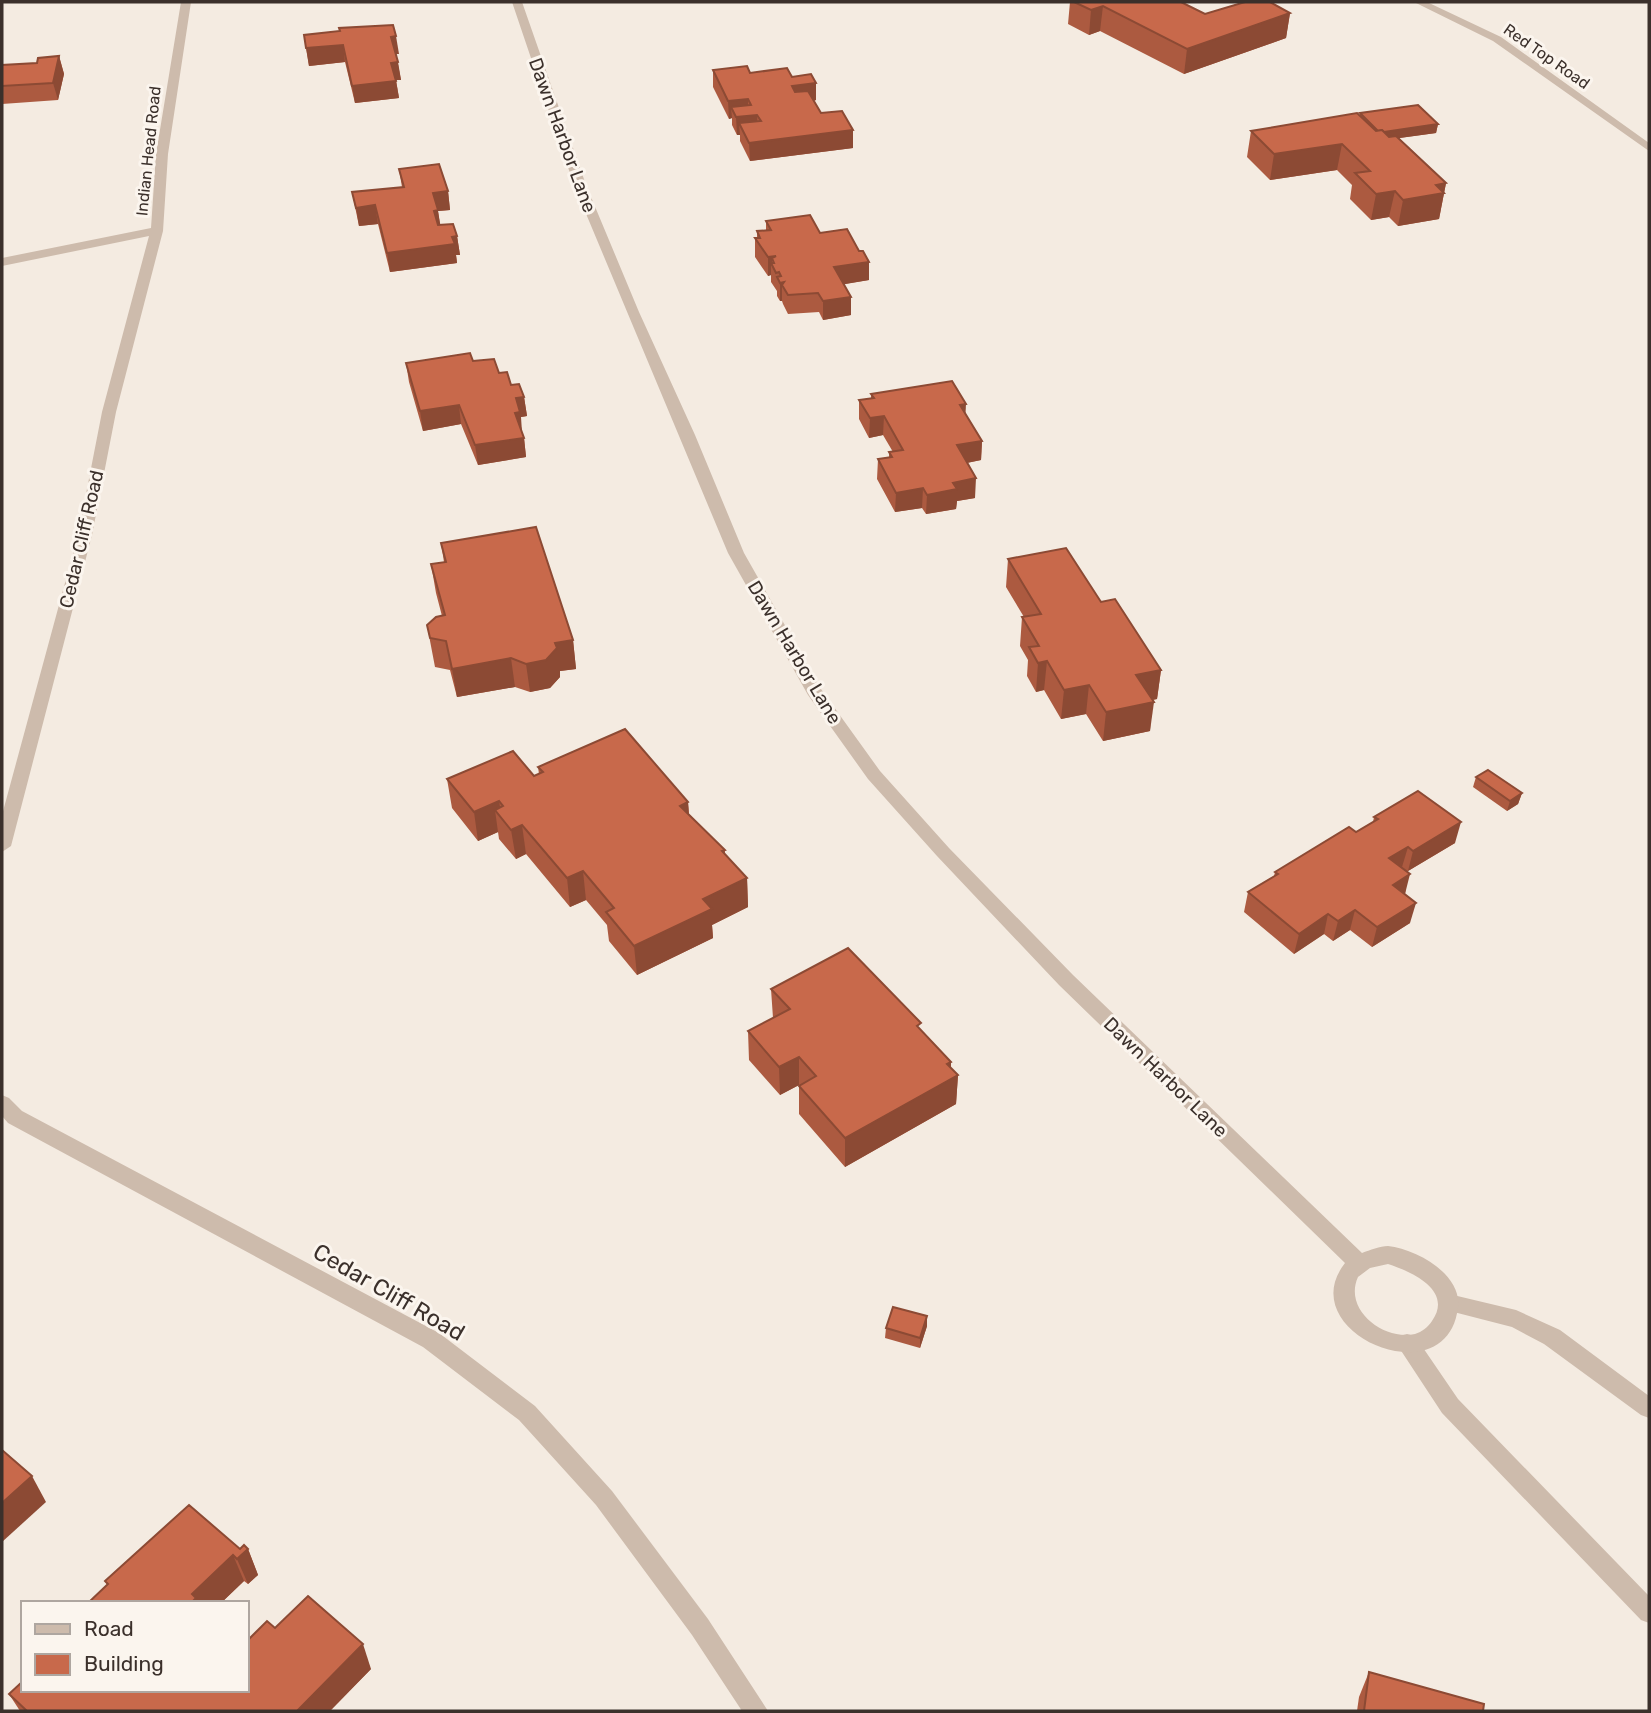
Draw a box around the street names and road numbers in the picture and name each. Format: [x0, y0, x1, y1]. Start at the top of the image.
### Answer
street label: Red Top Road [1500, 20, 1593, 93]
street label: Dawn Harbor Lane [524, 55, 601, 216]
street label: Indian Head Road [132, 85, 165, 217]
street label: Cedar Cliff Road [54, 468, 109, 610]
street label: Dawn Harbor Lane [743, 576, 846, 728]
street label: Dawn Harbor Lane [1099, 1012, 1232, 1142]
street label: Cedar Cliff Road [308, 1237, 470, 1347]

